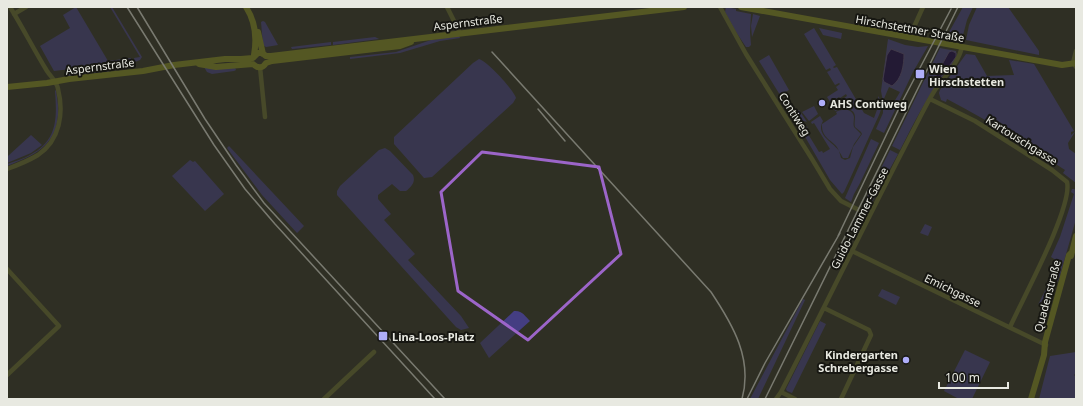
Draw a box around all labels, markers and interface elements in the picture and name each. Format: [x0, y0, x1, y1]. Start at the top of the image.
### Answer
street label: Aspernstraße [433, 10, 503, 34]
street label: Hirschstettner Straße [854, 11, 966, 45]
street label: Aspernstraße [65, 54, 135, 78]
place label: Wien Hirschstetten [929, 61, 1004, 89]
marker: Wien Hirschstetten [914, 68, 926, 80]
street label: Contiweg [776, 89, 814, 139]
place label: AHS Contiweg [830, 96, 907, 111]
marker: AHS Contiweg [817, 98, 827, 108]
street label: Kartouschgasse [983, 112, 1061, 168]
street label: Guido-Lammer-Gasse [827, 165, 891, 271]
street label: Quadenstraße [1030, 258, 1064, 334]
street label: Emichgasse [922, 270, 984, 310]
place label: Lina-Loos-Platz [392, 329, 475, 344]
marker: Lina-Loos-Platz [377, 330, 389, 342]
place label: Kindergarten Schrebergasse [818, 347, 898, 375]
marker: Kindergarten Schrebergasse [901, 355, 911, 365]
scale bar [939, 364, 1008, 390]
text: 100 m [945, 369, 980, 386]

